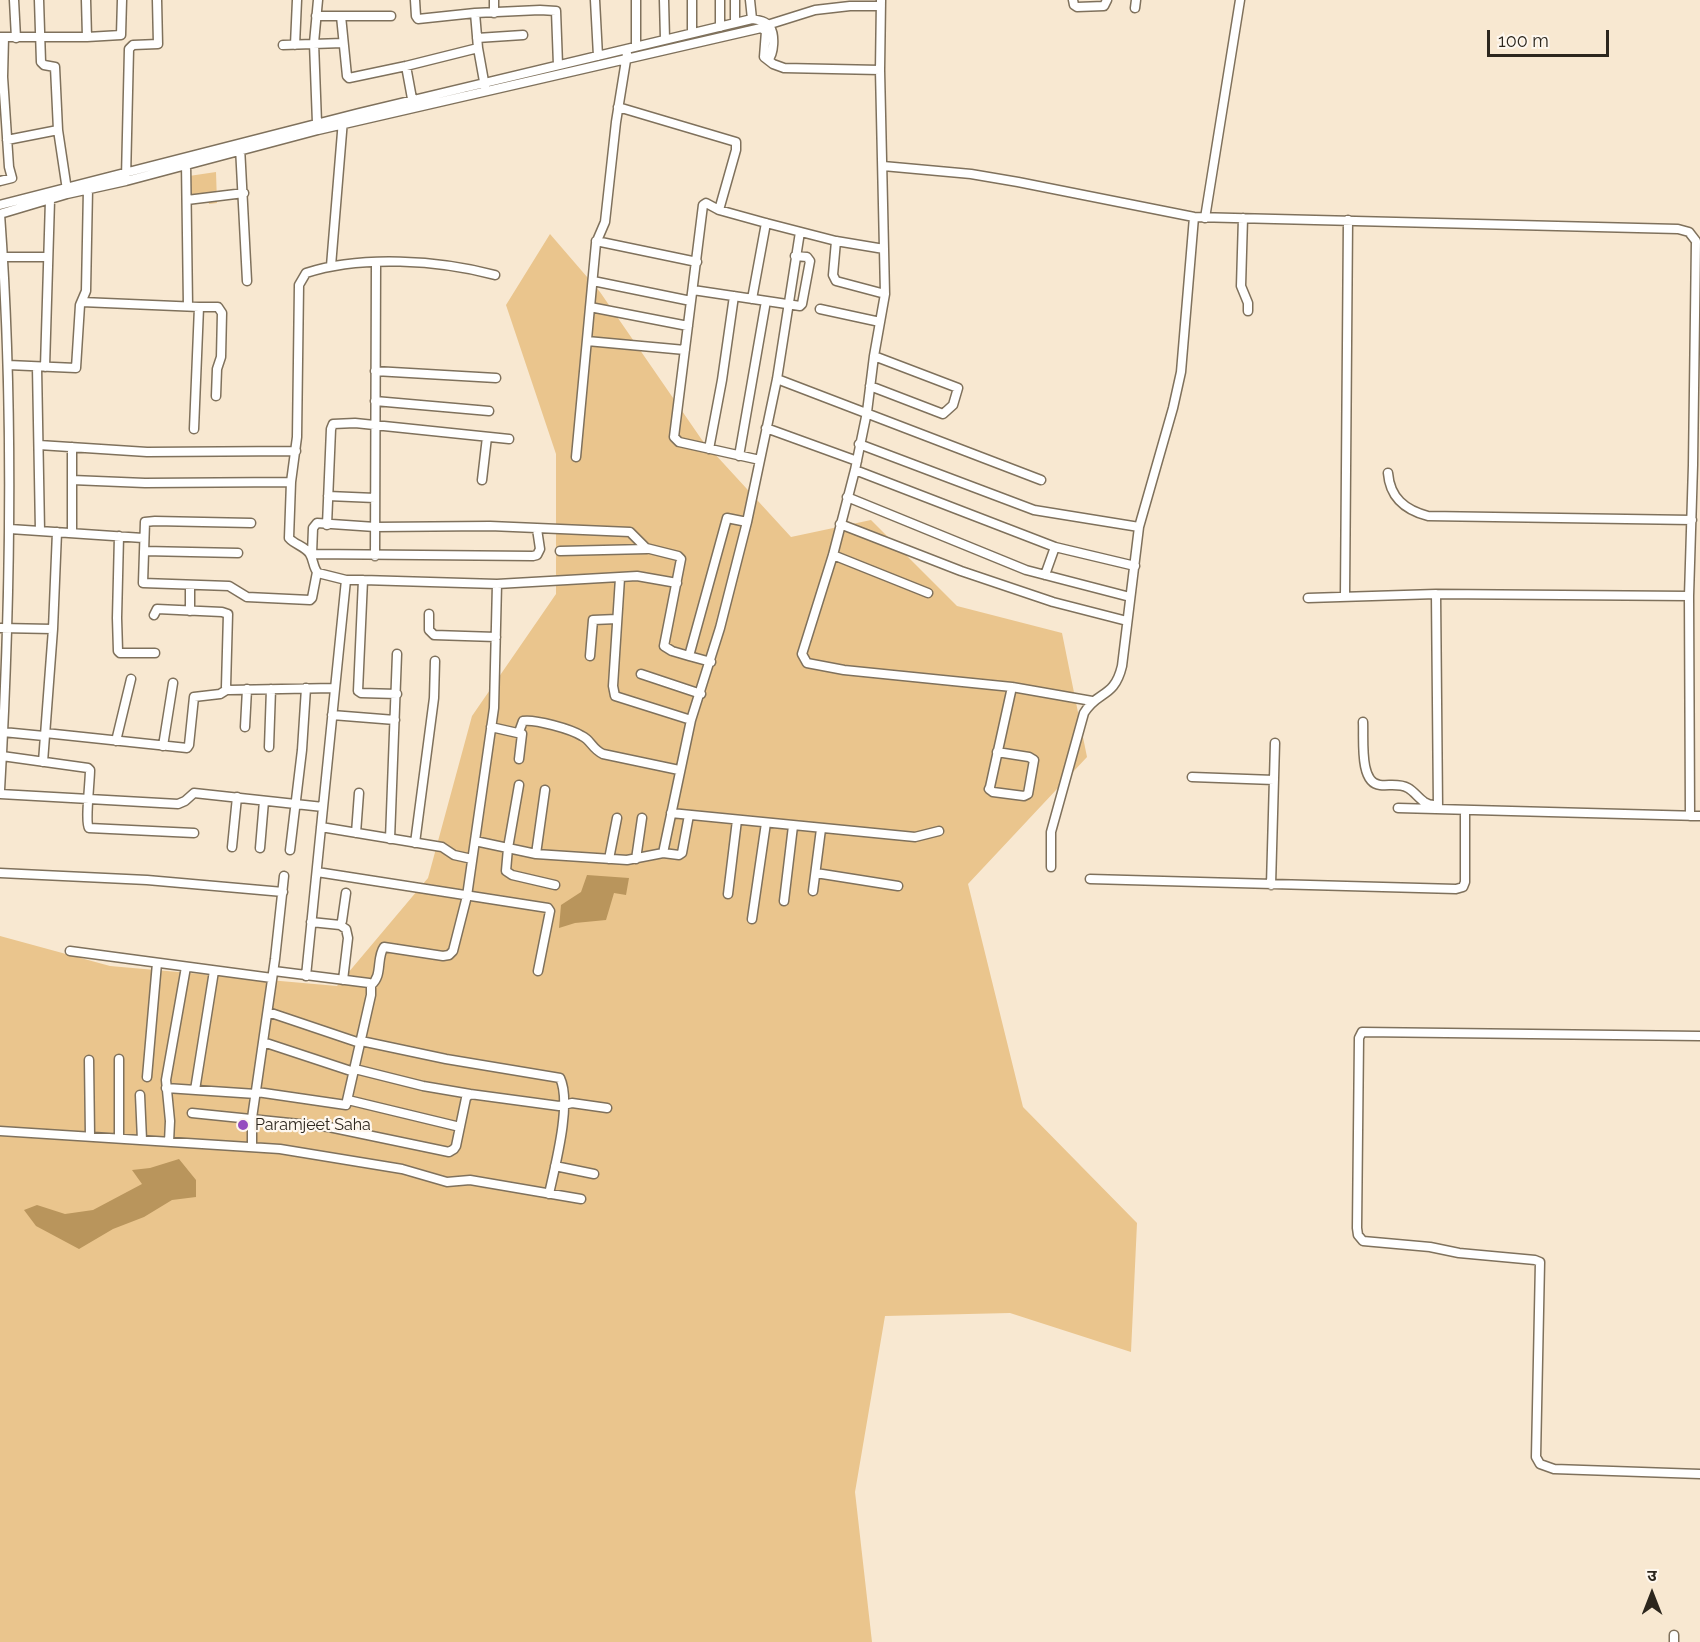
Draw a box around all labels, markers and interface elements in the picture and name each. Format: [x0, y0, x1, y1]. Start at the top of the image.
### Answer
scale bar [1490, 18, 1612, 56]
text: 100 m [1498, 30, 1549, 51]
place label: Paramjeet Saha [255, 1115, 371, 1135]
marker: Paramjeet Saha [236, 1118, 250, 1132]
north arrow [1622, 1564, 1682, 1624]
text: उ [1647, 1566, 1657, 1585]

